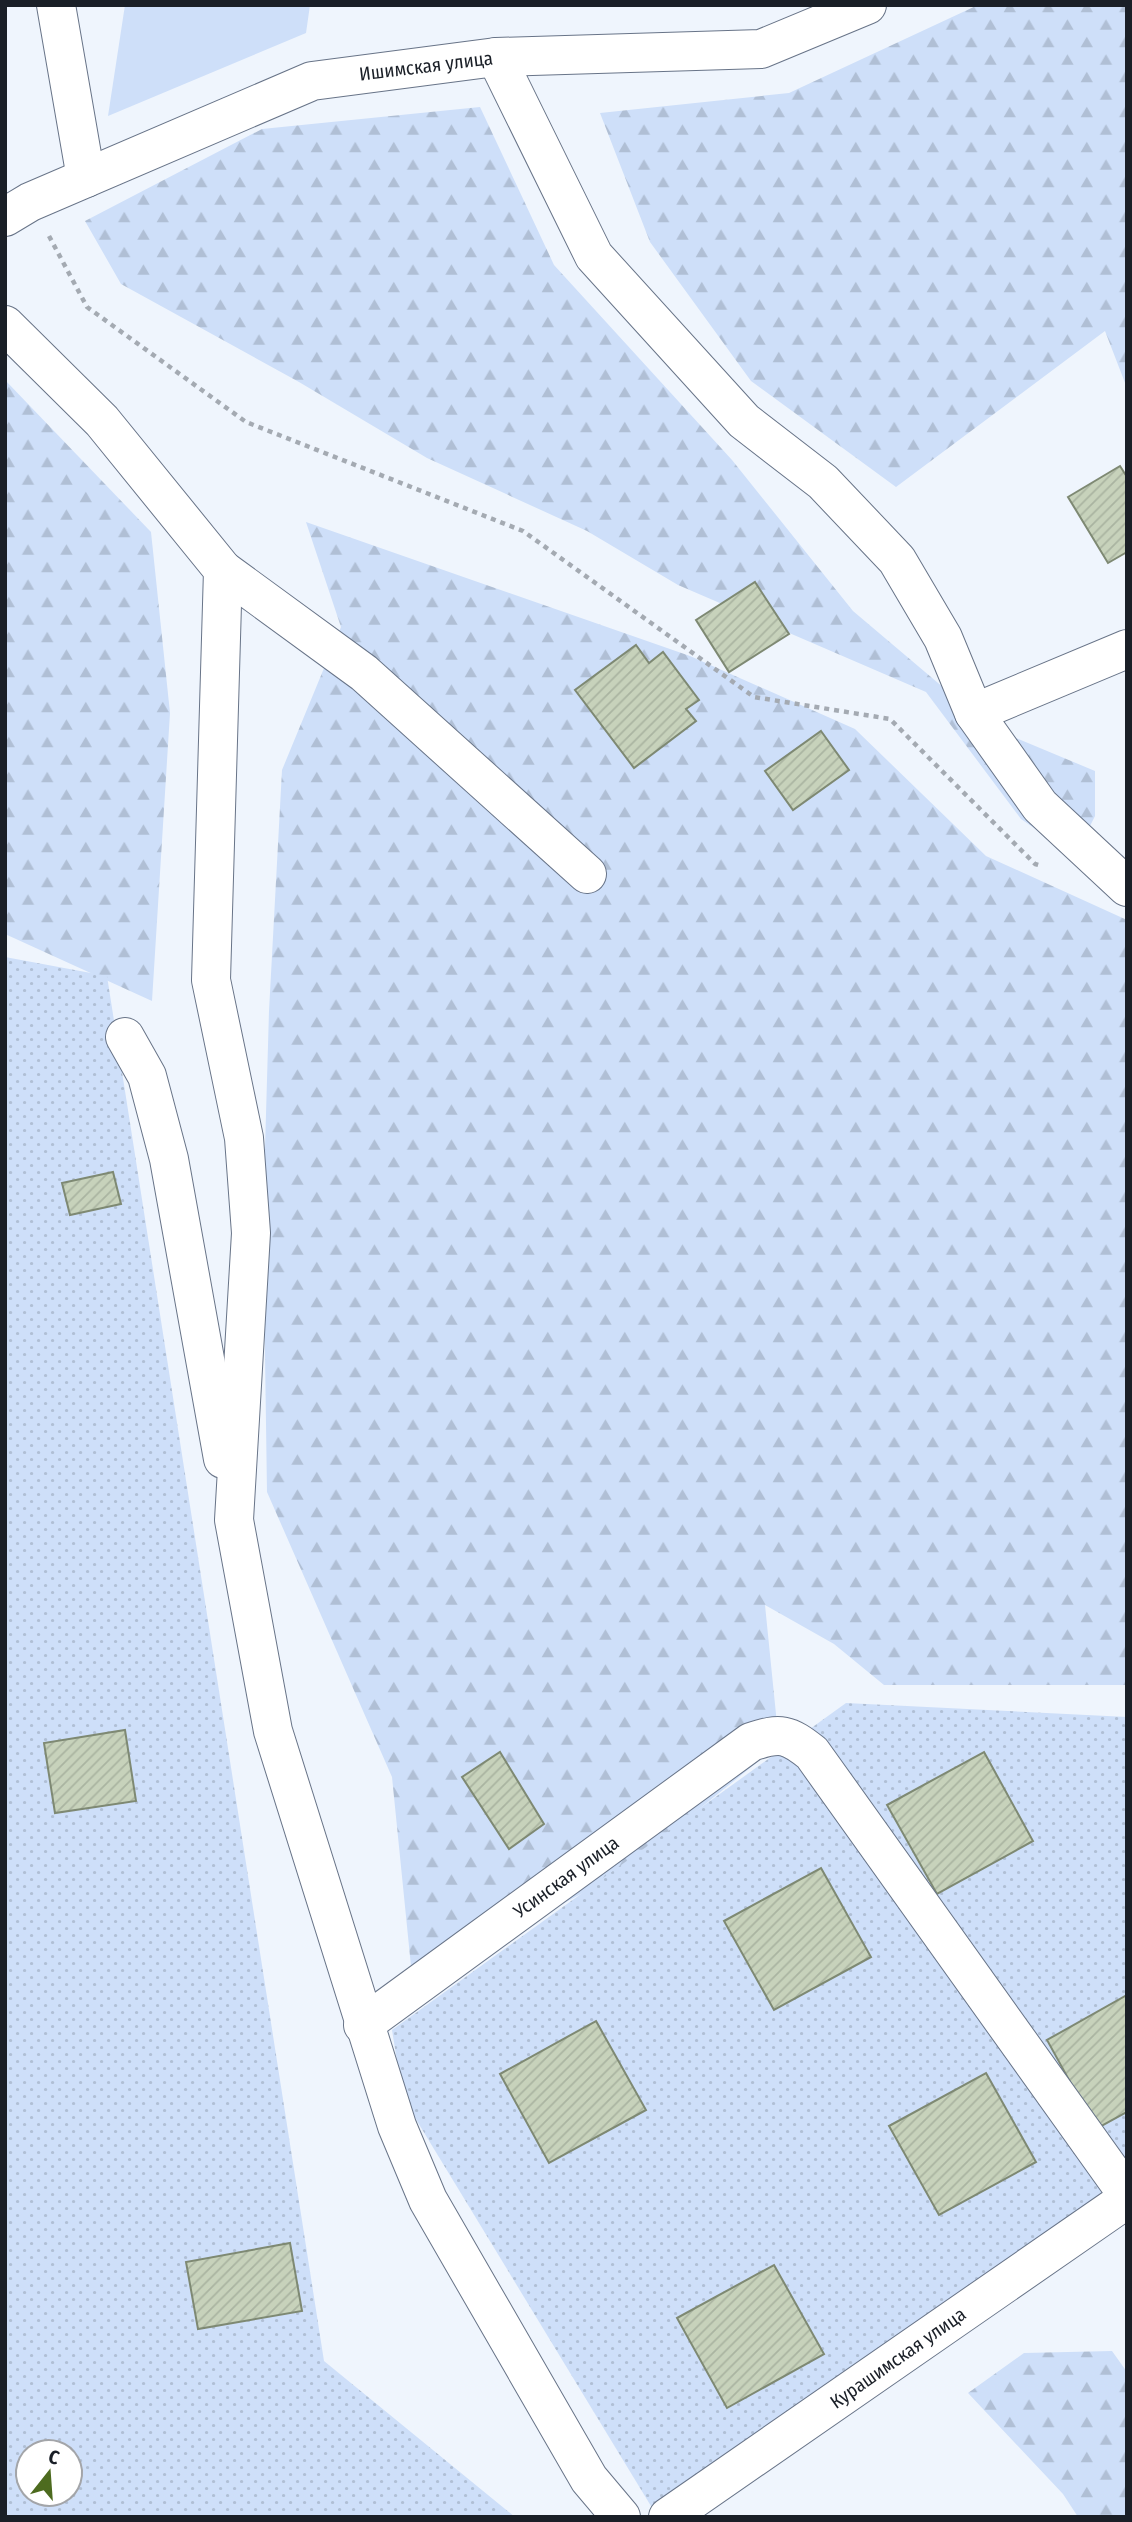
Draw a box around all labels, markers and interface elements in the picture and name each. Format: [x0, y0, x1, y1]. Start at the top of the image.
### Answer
street label: Ишимская улица [358, 46, 494, 86]
street label: Усинская улица [508, 1831, 623, 1923]
street label: Курашимская улица [826, 2303, 970, 2413]
north arrow [14, 2438, 84, 2508]
text: С [46, 2445, 62, 2470]

